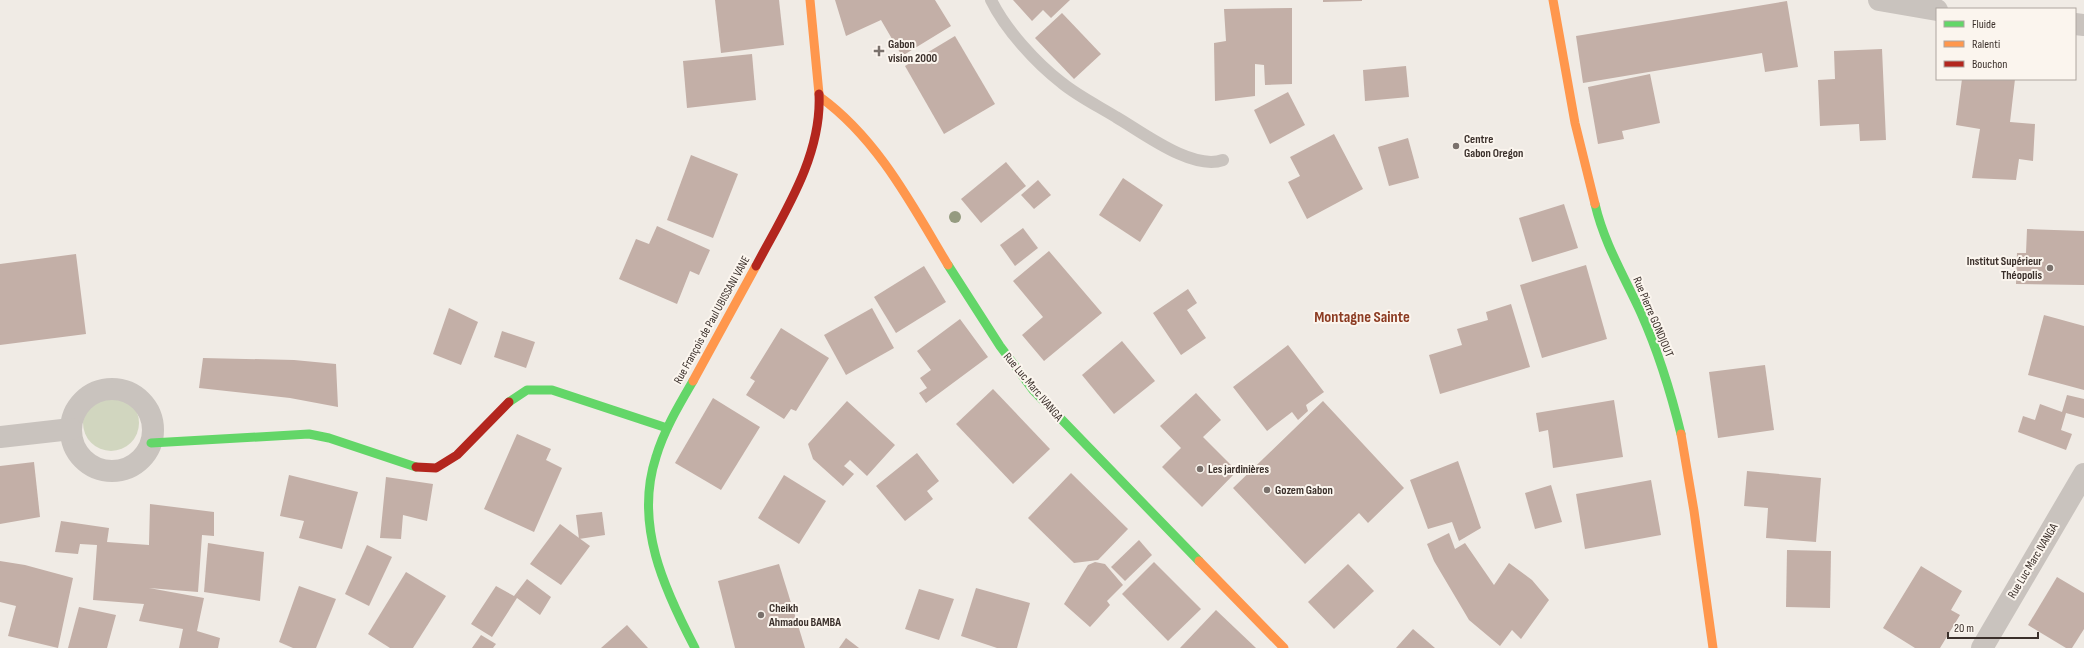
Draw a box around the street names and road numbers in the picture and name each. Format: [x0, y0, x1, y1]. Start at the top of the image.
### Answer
street label: Rue François de Paul UBISSANI VANE [671, 253, 754, 387]
street label: Rue Pierre GONDJOUT [1629, 274, 1677, 360]
street label: Rue Luc Marc IVANGA [1000, 350, 1067, 425]
street label: Rue Luc Marc IVANGA [2005, 520, 2062, 601]

